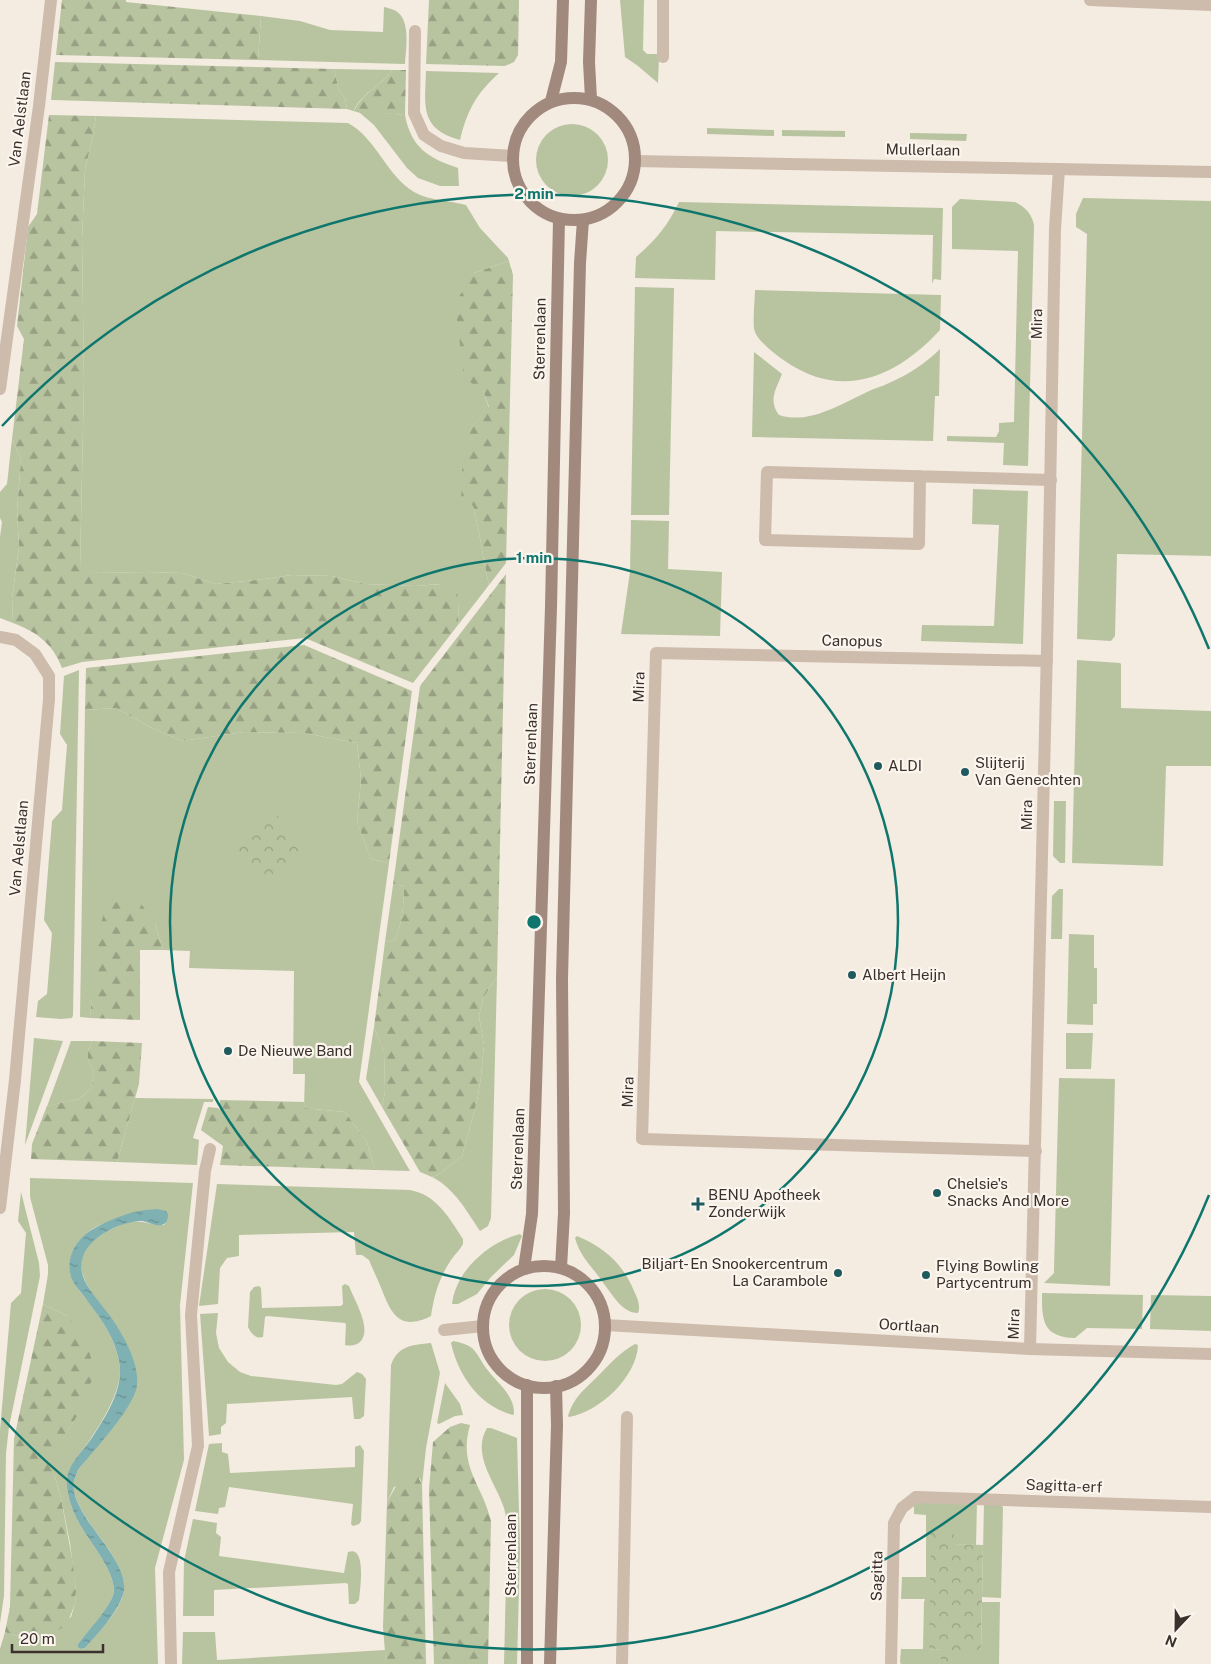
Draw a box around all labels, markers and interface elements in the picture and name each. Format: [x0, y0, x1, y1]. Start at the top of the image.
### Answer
street label: Van Aelstlaan [5, 70, 34, 168]
street label: Mullerlaan [886, 140, 960, 159]
text: 2 min [514, 185, 554, 202]
street label: Sterrenlaan [530, 298, 549, 380]
street label: Mira [1028, 308, 1045, 340]
text: 1 min [516, 549, 552, 566]
street label: Canopus [821, 631, 883, 650]
street label: Mira [629, 671, 648, 703]
street label: Sterrenlaan [521, 703, 540, 785]
place label: Slijterij Van Genechten [975, 754, 1081, 788]
place label: ALDI [888, 757, 922, 774]
marker: ALDI [872, 760, 884, 772]
marker: Slijterij Van Genechten [959, 766, 971, 778]
street label: Van Aelstlaan [6, 799, 31, 897]
street label: Mira [1018, 799, 1035, 831]
centre of rings [525, 913, 543, 931]
place label: Albert Heijn [862, 966, 946, 983]
marker: Albert Heijn [846, 969, 858, 981]
place label: De Nieuwe Band [238, 1042, 352, 1059]
marker: De Nieuwe Band [222, 1045, 234, 1057]
street label: Mira [618, 1076, 637, 1108]
street label: Sterrenlaan [508, 1108, 527, 1190]
place label: Chelsie's Snacks And More [947, 1175, 1069, 1209]
place label: BENU Apotheek Zonderwijk [708, 1186, 821, 1220]
marker: Chelsie's Snacks And More [931, 1187, 943, 1199]
marker: BENU Apotheek Zonderwijk [692, 1198, 704, 1210]
place label: Biljart- En Snookercentrum La Carambole [642, 1255, 828, 1289]
place label: Flying Bowling Partycentrum [936, 1257, 1039, 1291]
marker: Biljart- En Snookercentrum La Carambole [832, 1267, 844, 1279]
marker: Flying Bowling Partycentrum [920, 1269, 932, 1281]
street label: Mira [1004, 1308, 1023, 1340]
street label: Oortlaan [878, 1315, 940, 1336]
street label: Sagitta-erf [1025, 1476, 1103, 1495]
street label: Sterrenlaan [502, 1514, 519, 1596]
street label: Sagitta [868, 1551, 885, 1601]
north arrow [1151, 1604, 1201, 1654]
scale bar [12, 1622, 104, 1654]
text: 20 m [20, 1630, 55, 1647]
text: N [1163, 1632, 1179, 1651]

